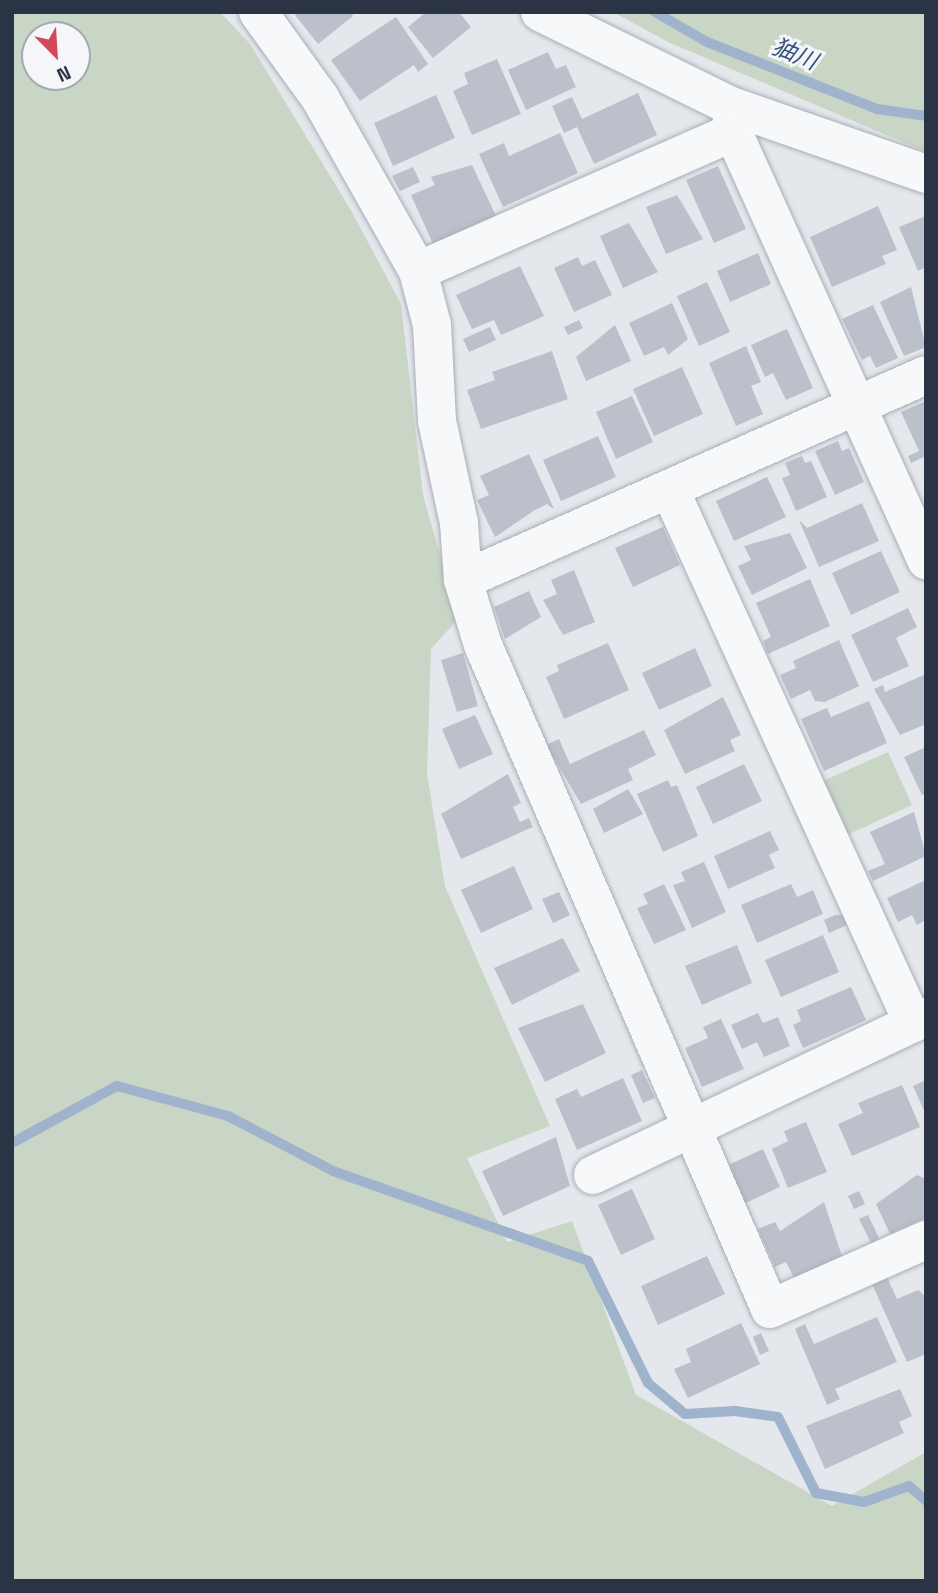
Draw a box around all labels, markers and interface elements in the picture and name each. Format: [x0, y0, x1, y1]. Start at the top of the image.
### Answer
north arrow [21, 21, 91, 91]
water label: 㹨川 [769, 33, 821, 75]
text: N [53, 60, 75, 88]

